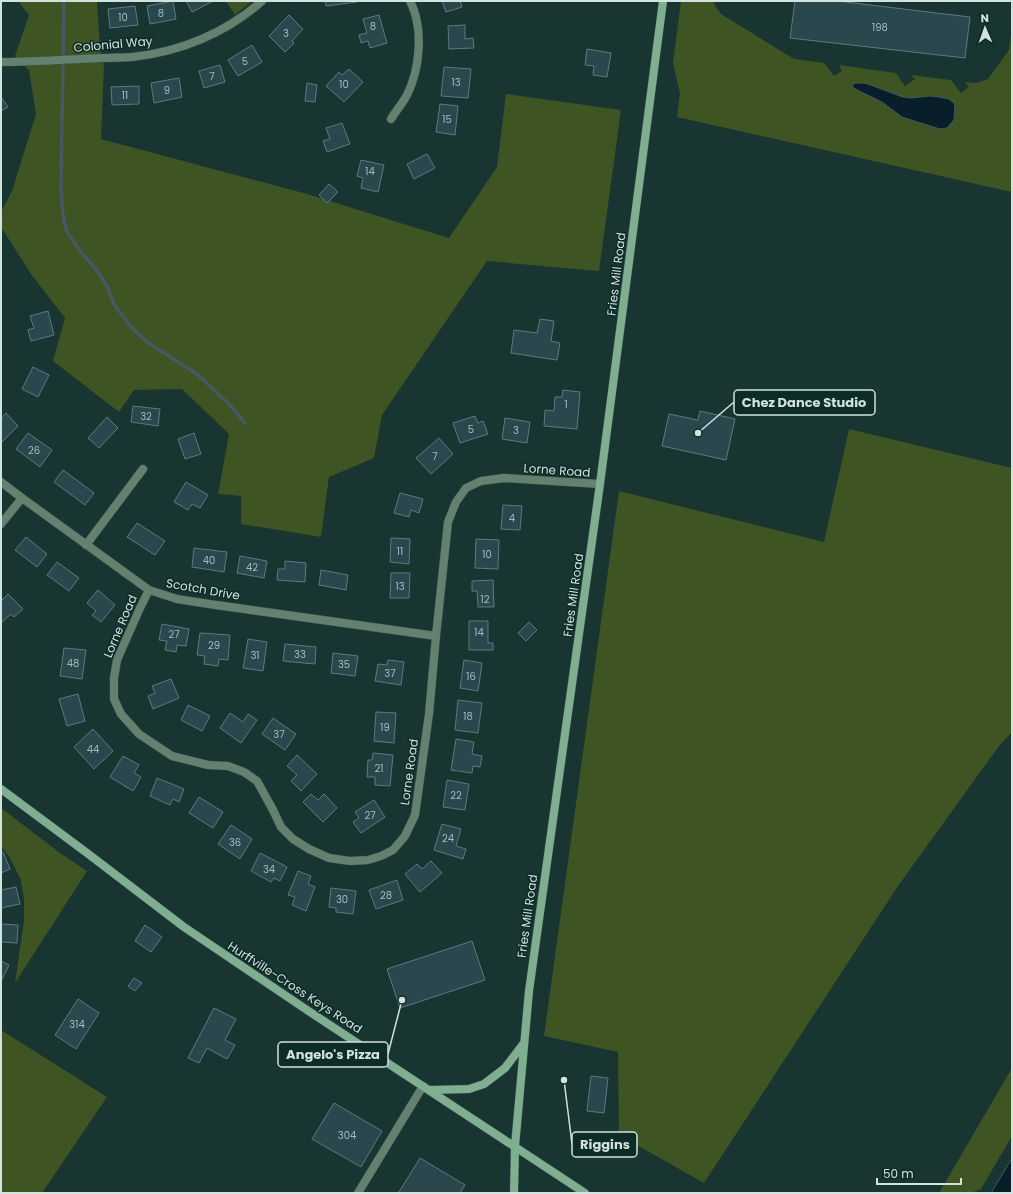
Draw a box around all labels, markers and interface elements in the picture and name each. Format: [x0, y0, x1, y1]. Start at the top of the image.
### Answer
house number: 8 [158, 6, 164, 21]
north arrow [965, 8, 1005, 48]
house number: 10 [118, 10, 128, 25]
text: N [980, 10, 989, 26]
house number: 8 [370, 19, 376, 34]
house number: 198 [872, 20, 888, 35]
house number: 3 [283, 26, 289, 41]
street label: Colonial Way [73, 32, 153, 56]
house number: 5 [242, 54, 248, 69]
house number: 7 [209, 69, 215, 84]
house number: 13 [451, 75, 461, 90]
house number: 10 [339, 77, 349, 92]
house number: 9 [164, 83, 170, 98]
house number: 11 [122, 88, 128, 103]
house number: 15 [442, 112, 452, 127]
house number: 14 [365, 164, 375, 179]
street label: Fries Mill Road [602, 231, 630, 317]
callout: Chez Dance Studio [734, 390, 875, 415]
text: Chez Dance Studio [742, 393, 866, 412]
house number: 1 [564, 397, 568, 412]
house number: 32 [140, 409, 152, 424]
house number: 5 [468, 422, 474, 437]
house number: 3 [513, 423, 519, 438]
house number: 26 [28, 443, 40, 458]
house number: 7 [432, 449, 438, 464]
street label: Lorne Road [523, 459, 591, 481]
house number: 4 [509, 511, 515, 526]
house number: 11 [397, 544, 403, 559]
house number: 10 [482, 547, 492, 562]
street label: Fries Mill Road [559, 552, 587, 638]
house number: 40 [203, 553, 215, 568]
house number: 42 [246, 560, 258, 575]
street label: Scotch Drive [165, 574, 241, 604]
house number: 13 [395, 579, 405, 594]
street label: Lorne Road [99, 592, 141, 660]
house number: 12 [481, 592, 490, 607]
house number: 14 [474, 625, 484, 640]
house number: 27 [168, 627, 180, 642]
house number: 29 [208, 638, 220, 653]
house number: 33 [294, 647, 306, 662]
house number: 31 [250, 648, 260, 663]
house number: 48 [67, 656, 79, 671]
house number: 35 [338, 657, 350, 672]
house number: 37 [384, 666, 396, 681]
house number: 16 [466, 669, 476, 684]
house number: 18 [463, 709, 473, 724]
house number: 19 [380, 720, 390, 735]
house number: 37 [273, 727, 285, 742]
street label: Lorne Road [396, 738, 422, 806]
house number: 44 [87, 742, 99, 757]
house number: 21 [375, 761, 383, 776]
house number: 22 [450, 788, 462, 803]
house number: 27 [364, 808, 376, 823]
house number: 24 [442, 831, 454, 846]
house number: 36 [229, 835, 241, 850]
house number: 34 [263, 862, 275, 877]
street label: Fries Mill Road [513, 873, 541, 959]
house number: 28 [380, 888, 392, 903]
house number: 30 [336, 892, 348, 907]
street label: Hurffville-Cross Keys Road [224, 937, 366, 1037]
house number: 314 [69, 1017, 85, 1032]
callout: Angelo's Pizza [278, 1042, 388, 1067]
text: Angelo's Pizza [286, 1045, 380, 1064]
house number: 304 [338, 1128, 356, 1143]
callout: Riggins [572, 1132, 637, 1157]
text: Riggins [580, 1135, 630, 1154]
scale bar [877, 1160, 961, 1186]
text: 50 m [883, 1165, 914, 1182]

